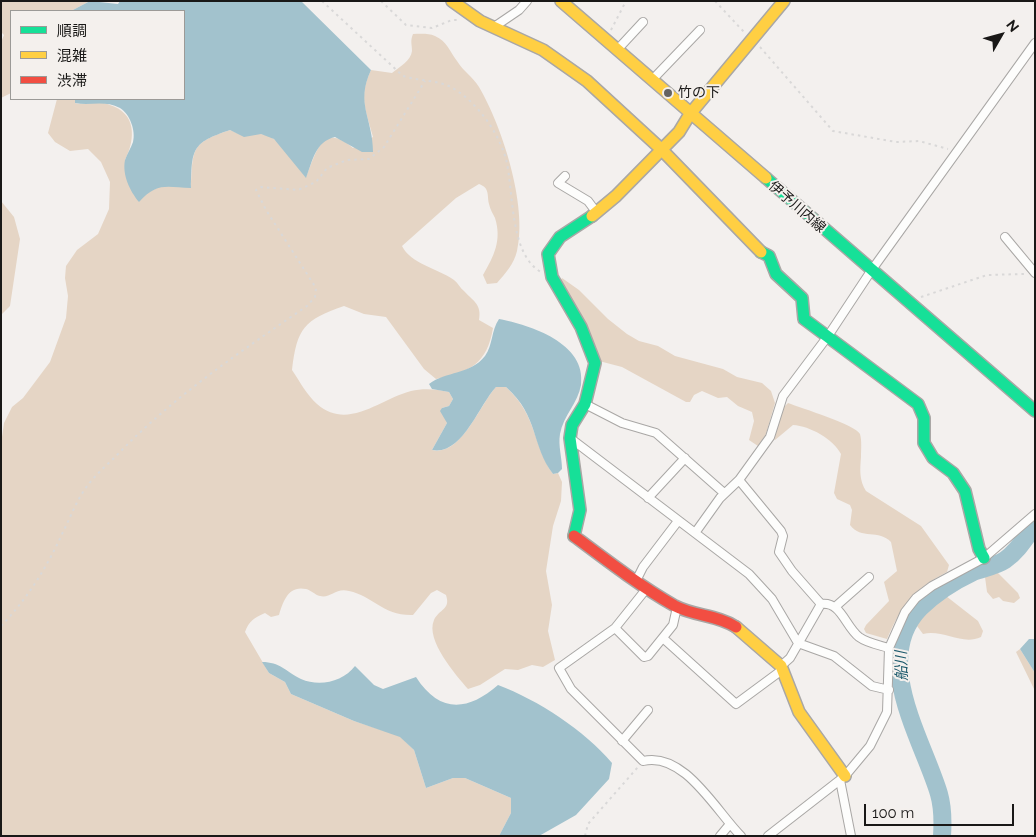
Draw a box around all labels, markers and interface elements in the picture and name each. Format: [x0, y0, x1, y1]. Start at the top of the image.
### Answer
legend [10, 10, 185, 100]
north arrow [976, 10, 1026, 60]
text: N [1003, 17, 1022, 35]
text: 順調 [57, 22, 87, 40]
text: 混雑 [57, 47, 87, 65]
text: 渋滞 [57, 72, 87, 90]
place label: 竹の下 [678, 85, 720, 101]
marker: 竹の下 [662, 87, 674, 99]
street label: 伊予川内線 [765, 178, 829, 236]
water label: 船川 [892, 651, 912, 681]
scale bar [866, 794, 1016, 826]
text: 100 m [872, 804, 914, 822]

